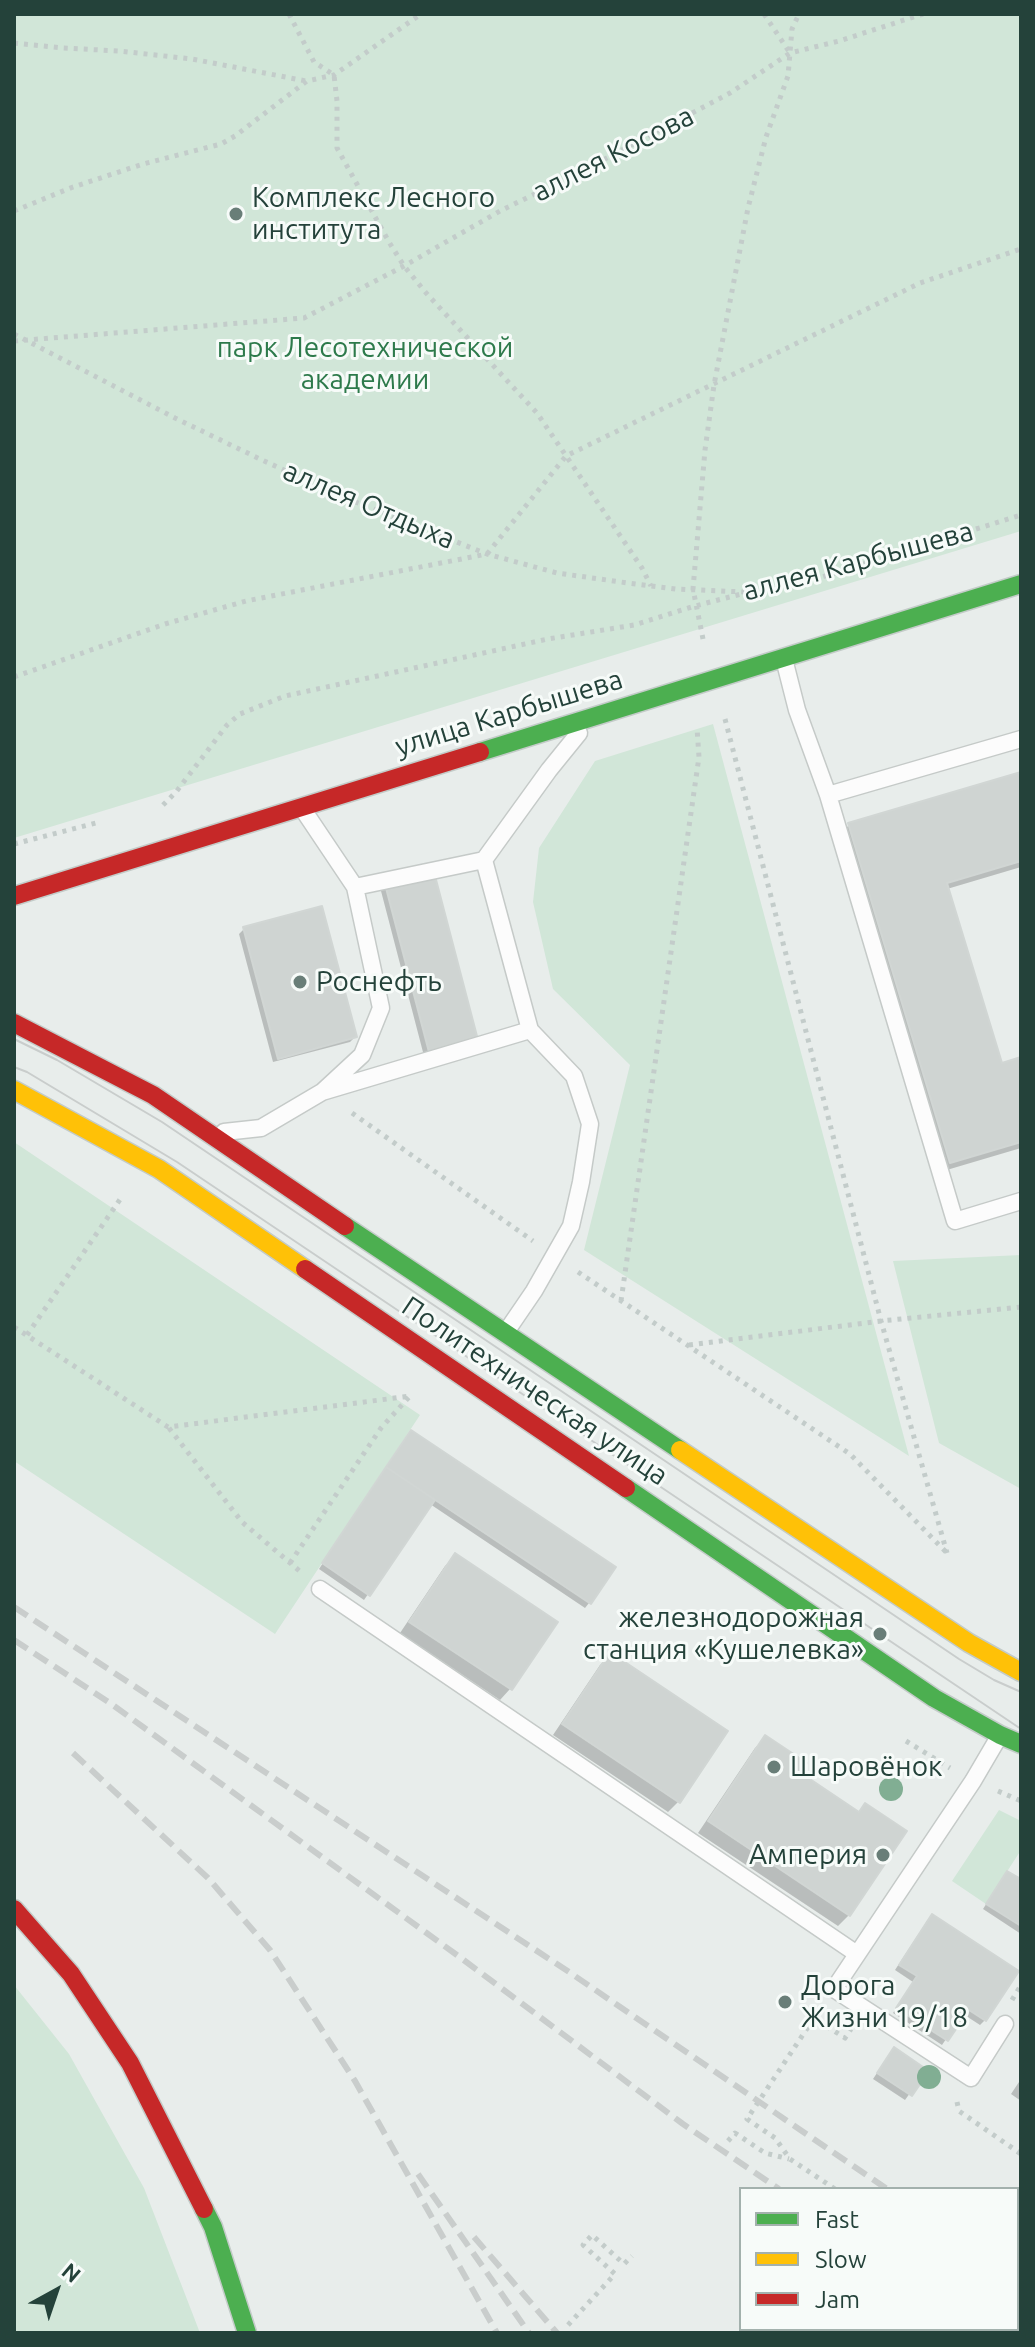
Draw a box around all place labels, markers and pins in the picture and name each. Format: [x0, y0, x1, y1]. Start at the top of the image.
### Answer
place label: Комплекс Лесного института [252, 181, 495, 247]
marker: Комплекс Лесного института [227, 205, 245, 223]
place label: Роснефть [316, 965, 442, 999]
marker: Роснефть [291, 973, 309, 991]
place label: железнодорожная станция «Кушелевка» [583, 1601, 864, 1667]
marker: железнодорожная станция «Кушелевка» [871, 1625, 889, 1643]
place label: Шаровёнок [790, 1750, 942, 1784]
marker: Шаровёнок [765, 1758, 783, 1776]
place label: Амперия [749, 1838, 867, 1872]
marker: Амперия [874, 1846, 892, 1864]
place label: Дорога Жизни 19/18 [801, 1969, 968, 2035]
marker: Дорога Жизни 19/18 [776, 1993, 794, 2011]

